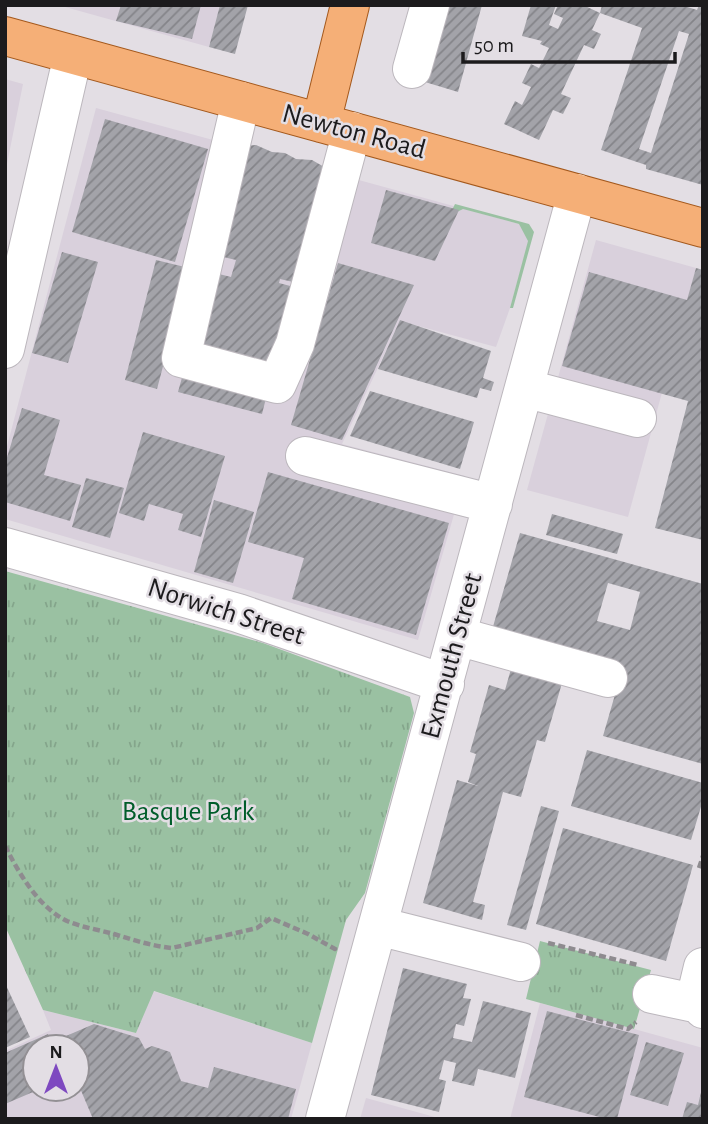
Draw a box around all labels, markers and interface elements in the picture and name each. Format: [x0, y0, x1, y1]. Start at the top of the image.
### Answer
scale bar [463, 21, 675, 65]
text: 50 m [474, 35, 514, 56]
street label: Newton Road [279, 99, 429, 165]
street label: Exmouth Street [416, 570, 488, 742]
street label: Norwich Street [144, 574, 308, 651]
park label: Basque Park [122, 798, 255, 826]
north arrow [21, 1033, 91, 1103]
text: N [49, 1043, 63, 1062]

